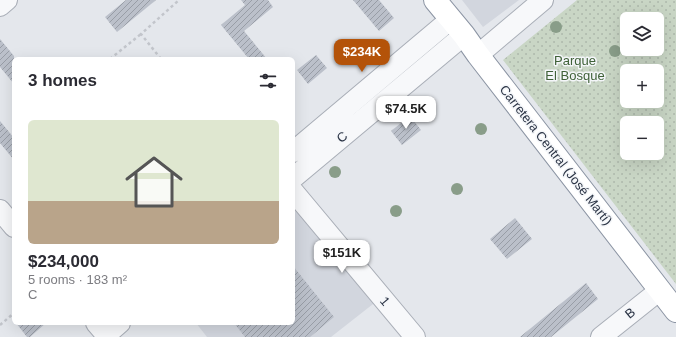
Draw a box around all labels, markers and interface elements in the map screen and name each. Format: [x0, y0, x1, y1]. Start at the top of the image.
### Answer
map controls [620, 12, 664, 160]
button: layers [620, 12, 664, 56]
pin: $234K [334, 39, 390, 73]
text: $234K [343, 44, 381, 59]
park label: Parque El Bosque [545, 53, 605, 83]
button: + [620, 64, 664, 108]
icon: filters [257, 70, 279, 92]
text: 3 homes [28, 71, 97, 90]
street label: Carretera Central (José Martí) [497, 82, 615, 228]
pin: $74.5K [373, 96, 439, 130]
text: $74.5K [385, 101, 427, 116]
button: − [620, 116, 664, 160]
street label: C [334, 128, 350, 146]
icon: home [118, 146, 190, 218]
pin: $151K [314, 240, 370, 274]
text: $151K [323, 245, 361, 260]
text: $234,000 [28, 252, 99, 271]
text: 5 rooms · 183 m² [28, 272, 127, 287]
text: C [28, 287, 37, 302]
street label: 1 [377, 293, 393, 309]
street label: B [622, 304, 638, 322]

